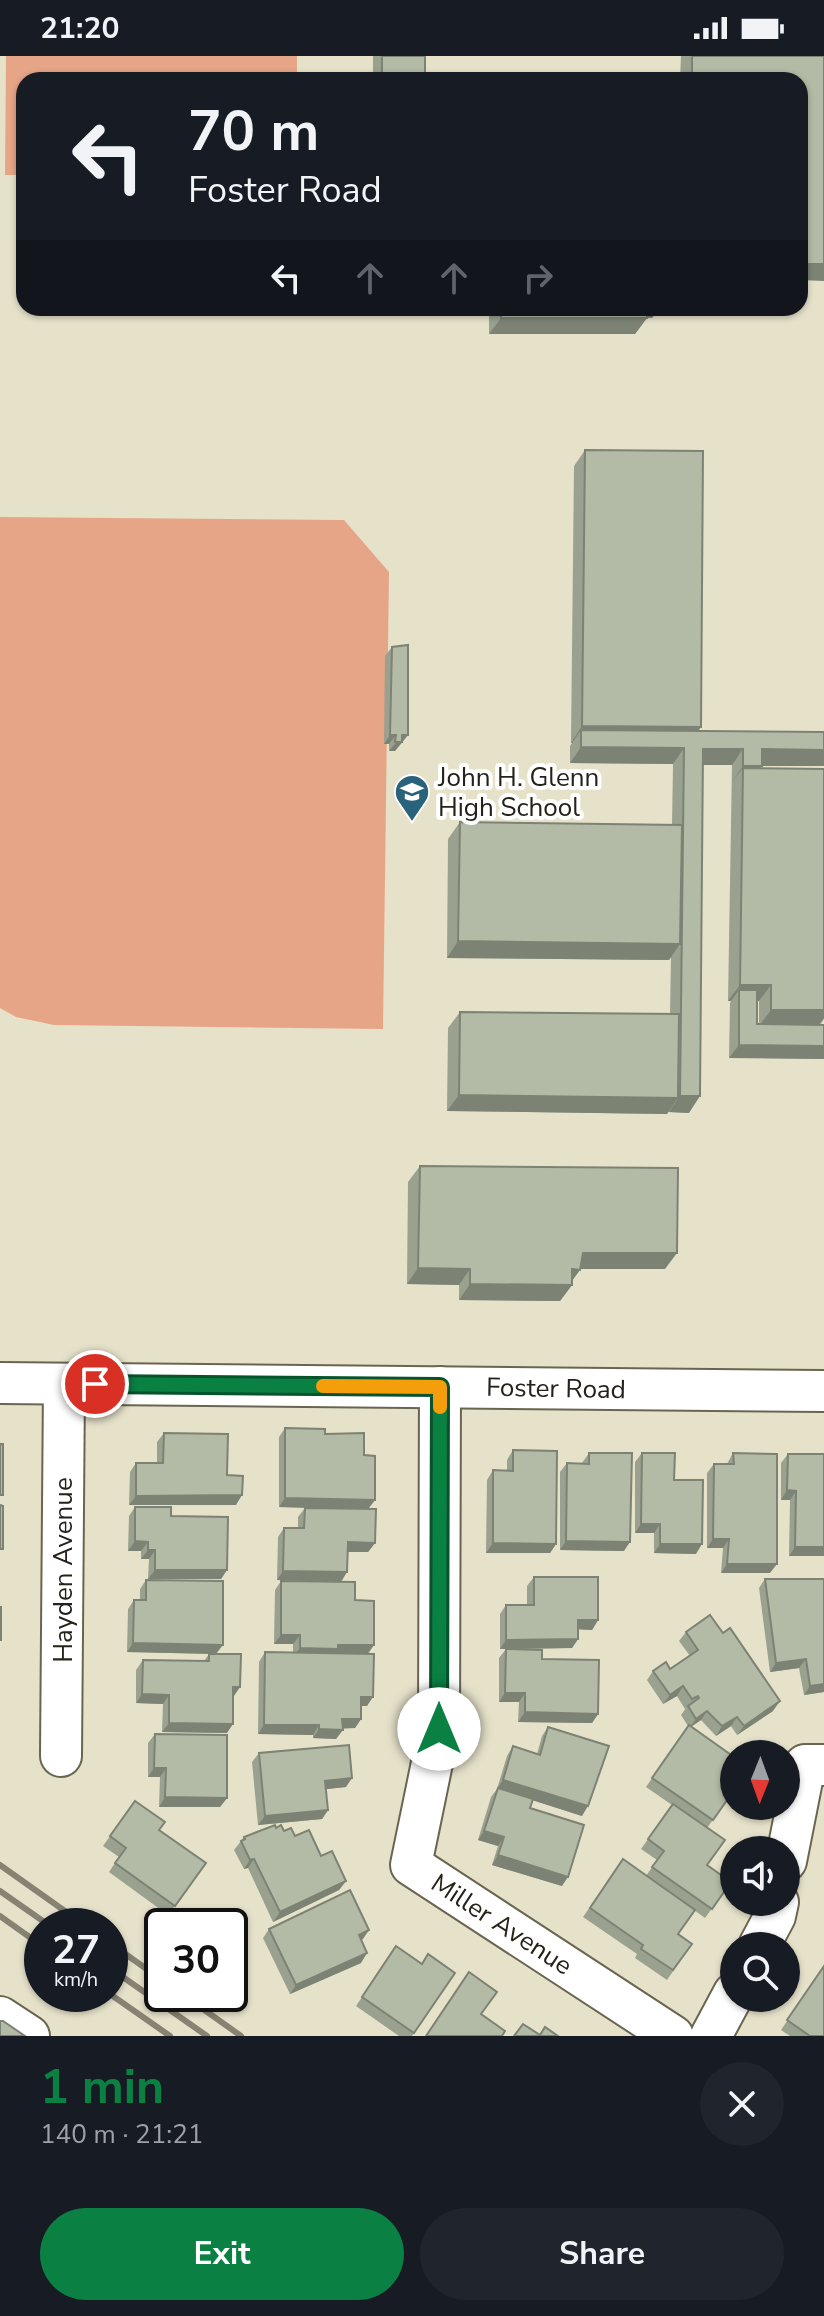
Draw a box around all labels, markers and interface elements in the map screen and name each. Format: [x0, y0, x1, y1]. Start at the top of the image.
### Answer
text: 21:20 [40, 8, 119, 49]
text: 70 m [188, 93, 319, 170]
icon: left [56, 104, 160, 208]
text: Foster Road [188, 166, 382, 215]
icon: left [264, 256, 308, 300]
icon: ahead [348, 256, 392, 300]
icon: ahead [432, 256, 476, 300]
icon: right [516, 256, 560, 300]
place label: John H. Glenn High School [437, 760, 599, 825]
school or university icon: John H. Glenn High School [393, 773, 431, 823]
pin [61, 1350, 129, 1418]
icon: arrive [73, 1362, 117, 1406]
street label: Foster Road [486, 1370, 626, 1407]
street label: Hayden Avenue [46, 1477, 81, 1663]
position arrow [397, 1687, 481, 1771]
north arrow [720, 1740, 800, 1820]
map controls [720, 1740, 800, 2012]
button: sound [720, 1836, 800, 1916]
street label: Miller Avenue [424, 1866, 579, 1983]
speed limit sign: 30 [144, 1908, 248, 2012]
text: 27 [52, 1923, 100, 1977]
button: search [720, 1932, 800, 2012]
text: km/h [54, 1966, 98, 1993]
text: 1 min [40, 2054, 164, 2120]
button: close [700, 2062, 784, 2146]
text: 140 m · 21:21 [40, 2117, 203, 2152]
button: Exit [40, 2208, 404, 2300]
button: Share [420, 2208, 784, 2300]

